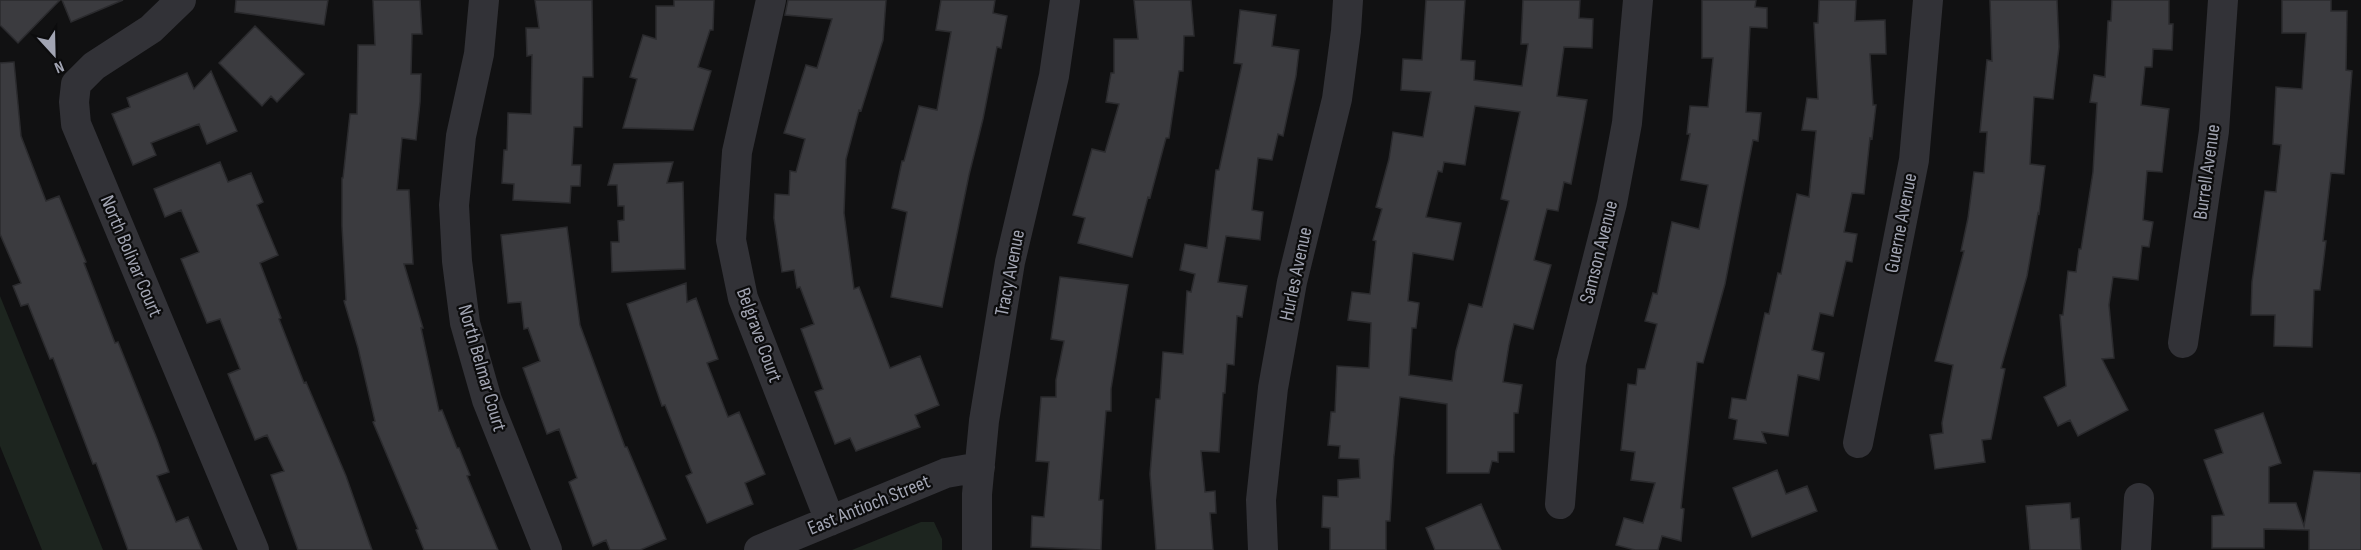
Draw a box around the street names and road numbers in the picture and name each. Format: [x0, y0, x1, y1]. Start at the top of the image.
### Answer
street label: Burrell Avenue [2188, 123, 2226, 221]
street label: Guerne Avenue [1880, 171, 1922, 275]
street label: North Bolivar Court [95, 192, 167, 320]
street label: Samson Avenue [1575, 198, 1623, 306]
street label: Hurles Avenue [1274, 225, 1318, 323]
street label: Tracy Avenue [990, 228, 1030, 318]
street label: Belgrave Court [731, 285, 787, 385]
street label: North Belmar Court [452, 302, 512, 434]
street label: East Antioch Street [804, 470, 934, 540]

